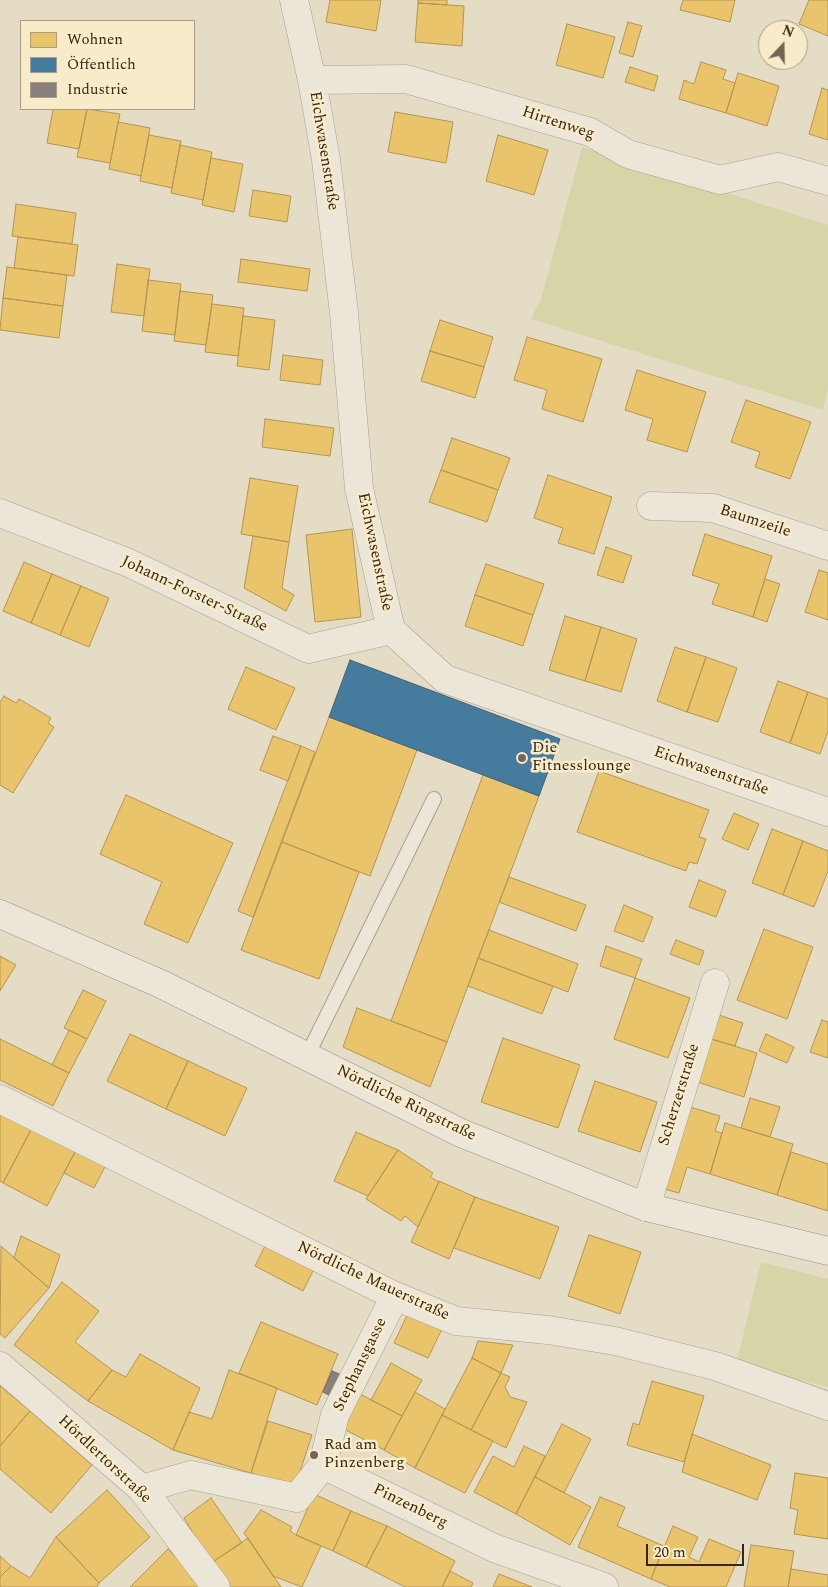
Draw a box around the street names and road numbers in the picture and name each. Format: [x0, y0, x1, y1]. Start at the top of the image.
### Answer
street label: Eichwasenstraße [304, 90, 342, 212]
street label: Hirtenweg [519, 103, 597, 145]
street label: Eichwasenstraße [352, 491, 396, 613]
street label: Baumzeile [717, 501, 793, 543]
street label: Johann-Forster-Straße [118, 553, 270, 637]
street label: Eichwasenstraße [651, 743, 771, 801]
street label: Scherzerstraße [655, 1042, 705, 1148]
street label: Nördliche Ringstraße [333, 1062, 479, 1146]
street label: Nördliche Mauerstraße [294, 1238, 452, 1326]
street label: Stephansgasse [330, 1315, 392, 1415]
street label: Hördlertorstraße [53, 1412, 155, 1508]
street label: Pinzenberg [369, 1481, 451, 1533]

